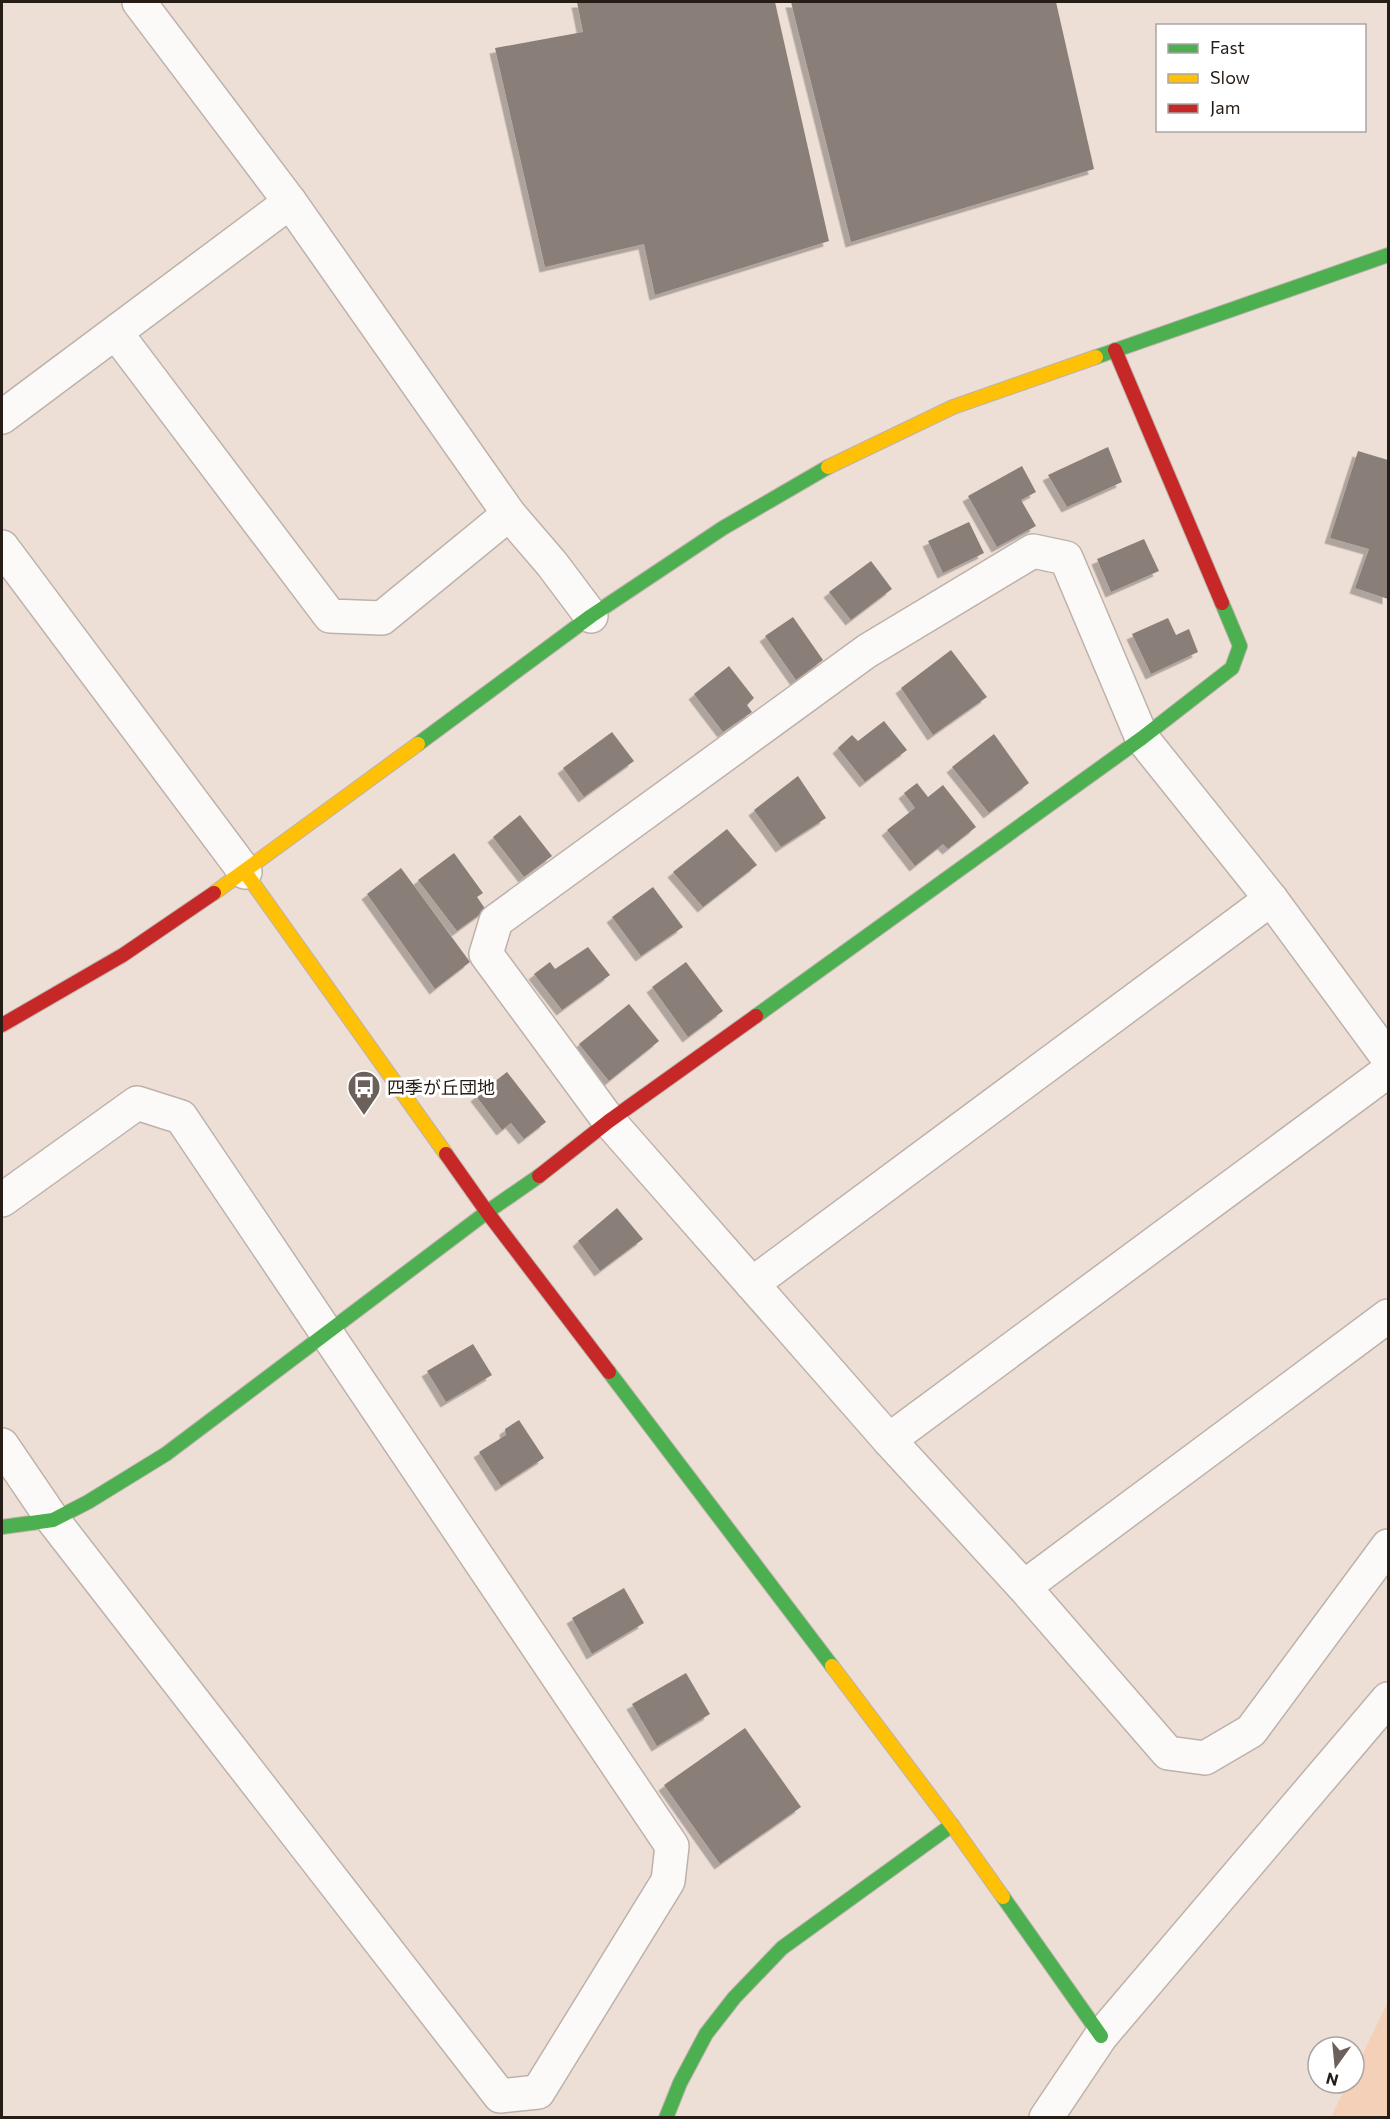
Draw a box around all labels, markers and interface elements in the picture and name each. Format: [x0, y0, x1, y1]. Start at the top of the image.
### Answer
legend [1156, 24, 1366, 132]
text: Fast [1210, 36, 1245, 58]
text: Slow [1210, 66, 1250, 88]
text: Jam [1210, 96, 1240, 118]
bus stop icon: 四季が丘団地 [346, 1069, 382, 1116]
place label: 四季が丘団地 [387, 1076, 495, 1098]
north arrow [1306, 2035, 1366, 2095]
text: N [1324, 2069, 1340, 2091]

